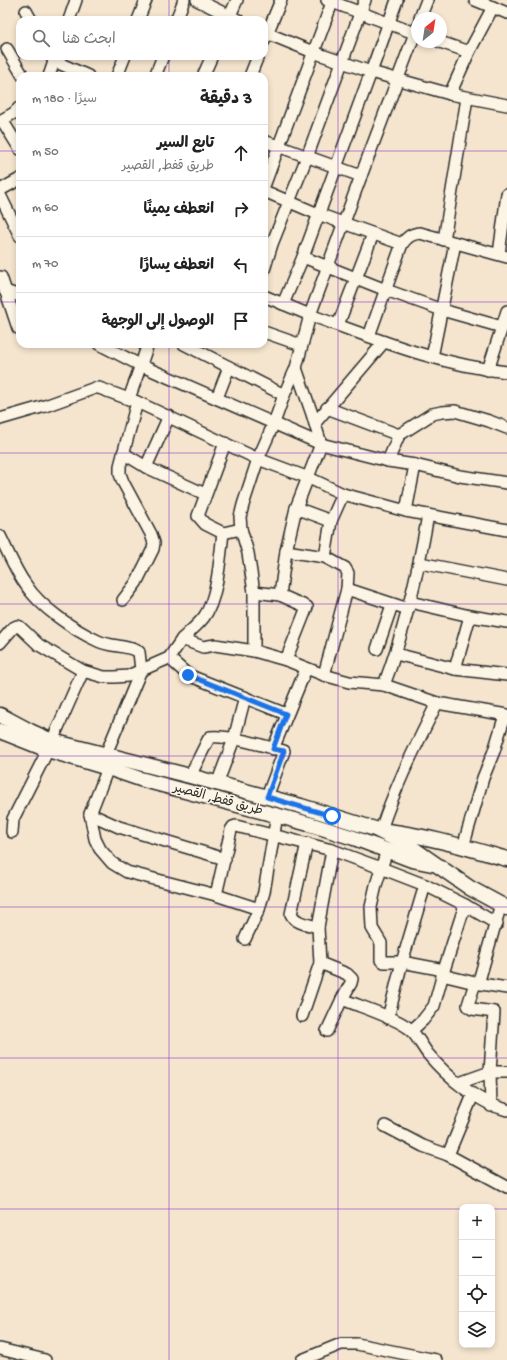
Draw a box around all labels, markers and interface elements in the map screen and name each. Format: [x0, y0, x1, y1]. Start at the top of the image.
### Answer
north arrow [411, 12, 447, 48]
search box [16, 16, 268, 60]
icon: search [30, 27, 52, 49]
text: ابحث هنا [62, 31, 116, 49]
text: 3 دقيقة [200, 90, 252, 110]
text: سيرًا · 180 m [32, 92, 97, 107]
text: تابع السير [157, 135, 214, 153]
icon: ahead [230, 142, 252, 164]
text: 50 m [32, 145, 59, 160]
text: طريق قفط, القصير [122, 159, 214, 174]
icon: right [230, 198, 252, 220]
text: 60 m [32, 201, 58, 216]
text: انعطف يمينًا [143, 201, 214, 219]
icon: left [230, 254, 252, 276]
text: 70 m [32, 257, 58, 272]
text: انعطف يسارًا [140, 257, 214, 275]
icon: arrive [230, 310, 252, 332]
text: الوصول إلى الوجهة [101, 313, 214, 331]
route end [179, 666, 197, 684]
street label: طريق قفط, القصير [171, 781, 264, 819]
route start [323, 807, 341, 825]
map controls [459, 1204, 495, 1348]
button: + [459, 1204, 495, 1240]
button: − [459, 1240, 495, 1276]
button: locate [459, 1276, 495, 1312]
button: layers [459, 1312, 495, 1348]

